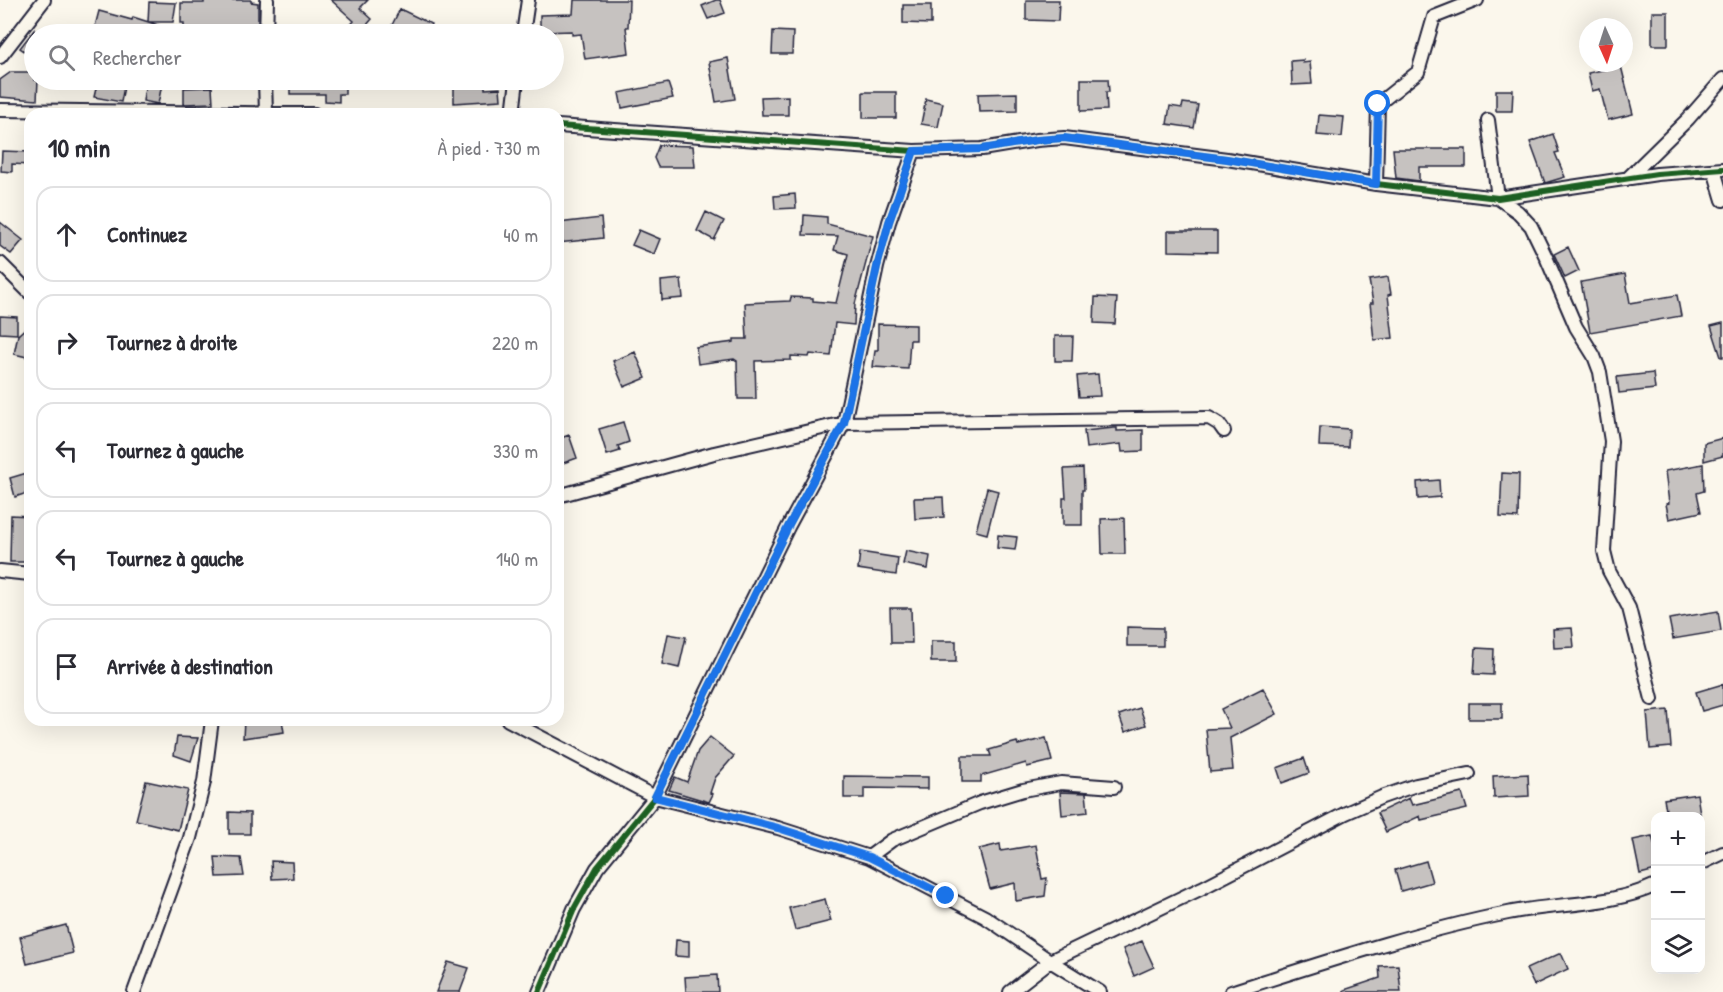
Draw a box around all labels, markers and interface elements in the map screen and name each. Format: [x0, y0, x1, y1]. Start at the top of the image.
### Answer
north arrow [1579, 18, 1633, 72]
search box [24, 24, 564, 90]
icon: search [45, 41, 78, 74]
text: Rechercher [93, 42, 182, 72]
route start [1364, 90, 1390, 116]
text: 10 min [48, 130, 110, 165]
text: À pied · 730 m [438, 134, 540, 161]
icon: ahead [50, 218, 83, 251]
text: Continuez [107, 219, 187, 249]
text: 40 m [503, 221, 538, 248]
icon: right [50, 326, 83, 359]
text: Tournez à droite [107, 327, 237, 357]
text: 220 m [492, 329, 538, 356]
icon: left [50, 434, 83, 467]
text: Tournez à gauche [107, 435, 244, 465]
text: 330 m [493, 437, 538, 464]
icon: left [50, 542, 83, 575]
text: Tournez à gauche [107, 543, 244, 573]
text: 140 m [496, 545, 538, 572]
icon: arrive [50, 650, 83, 683]
text: Arrivée à destination [107, 651, 273, 681]
map controls [1651, 812, 1705, 974]
button: + [1651, 812, 1705, 866]
button: − [1651, 866, 1705, 920]
route end [932, 882, 958, 908]
button: layers [1651, 920, 1705, 974]

